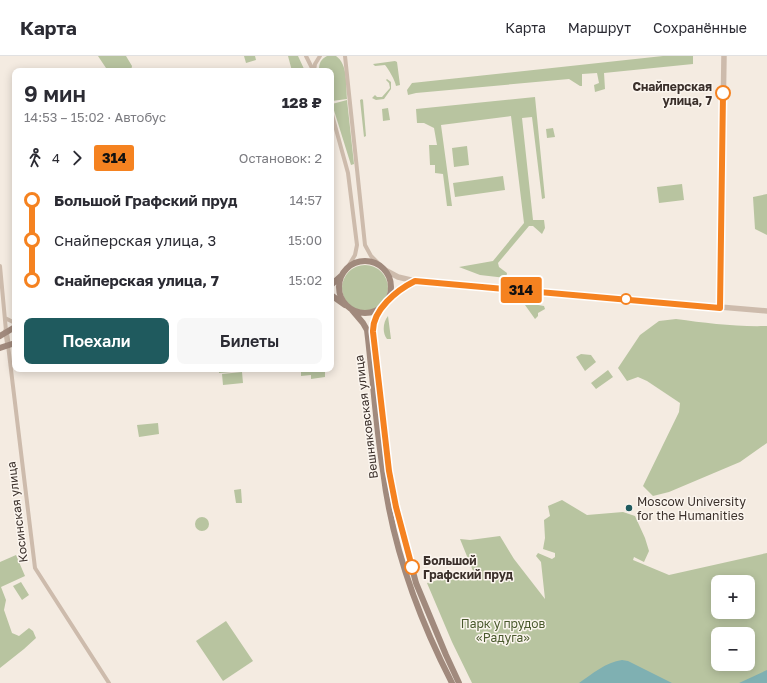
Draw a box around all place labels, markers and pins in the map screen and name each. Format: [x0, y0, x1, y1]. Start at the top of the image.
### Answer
place label: Снайперская улица, 7 [632, 79, 712, 108]
marker: Снайперская улица, 7 [715, 85, 731, 101]
unlabelled marker [620, 293, 632, 305]
place label: Moscow University for the Humanities [637, 494, 746, 523]
marker: Moscow University for the Humanities [624, 503, 634, 513]
place label: Большой Графский пруд [423, 553, 514, 582]
marker: Большой Графский пруд [404, 559, 420, 575]

